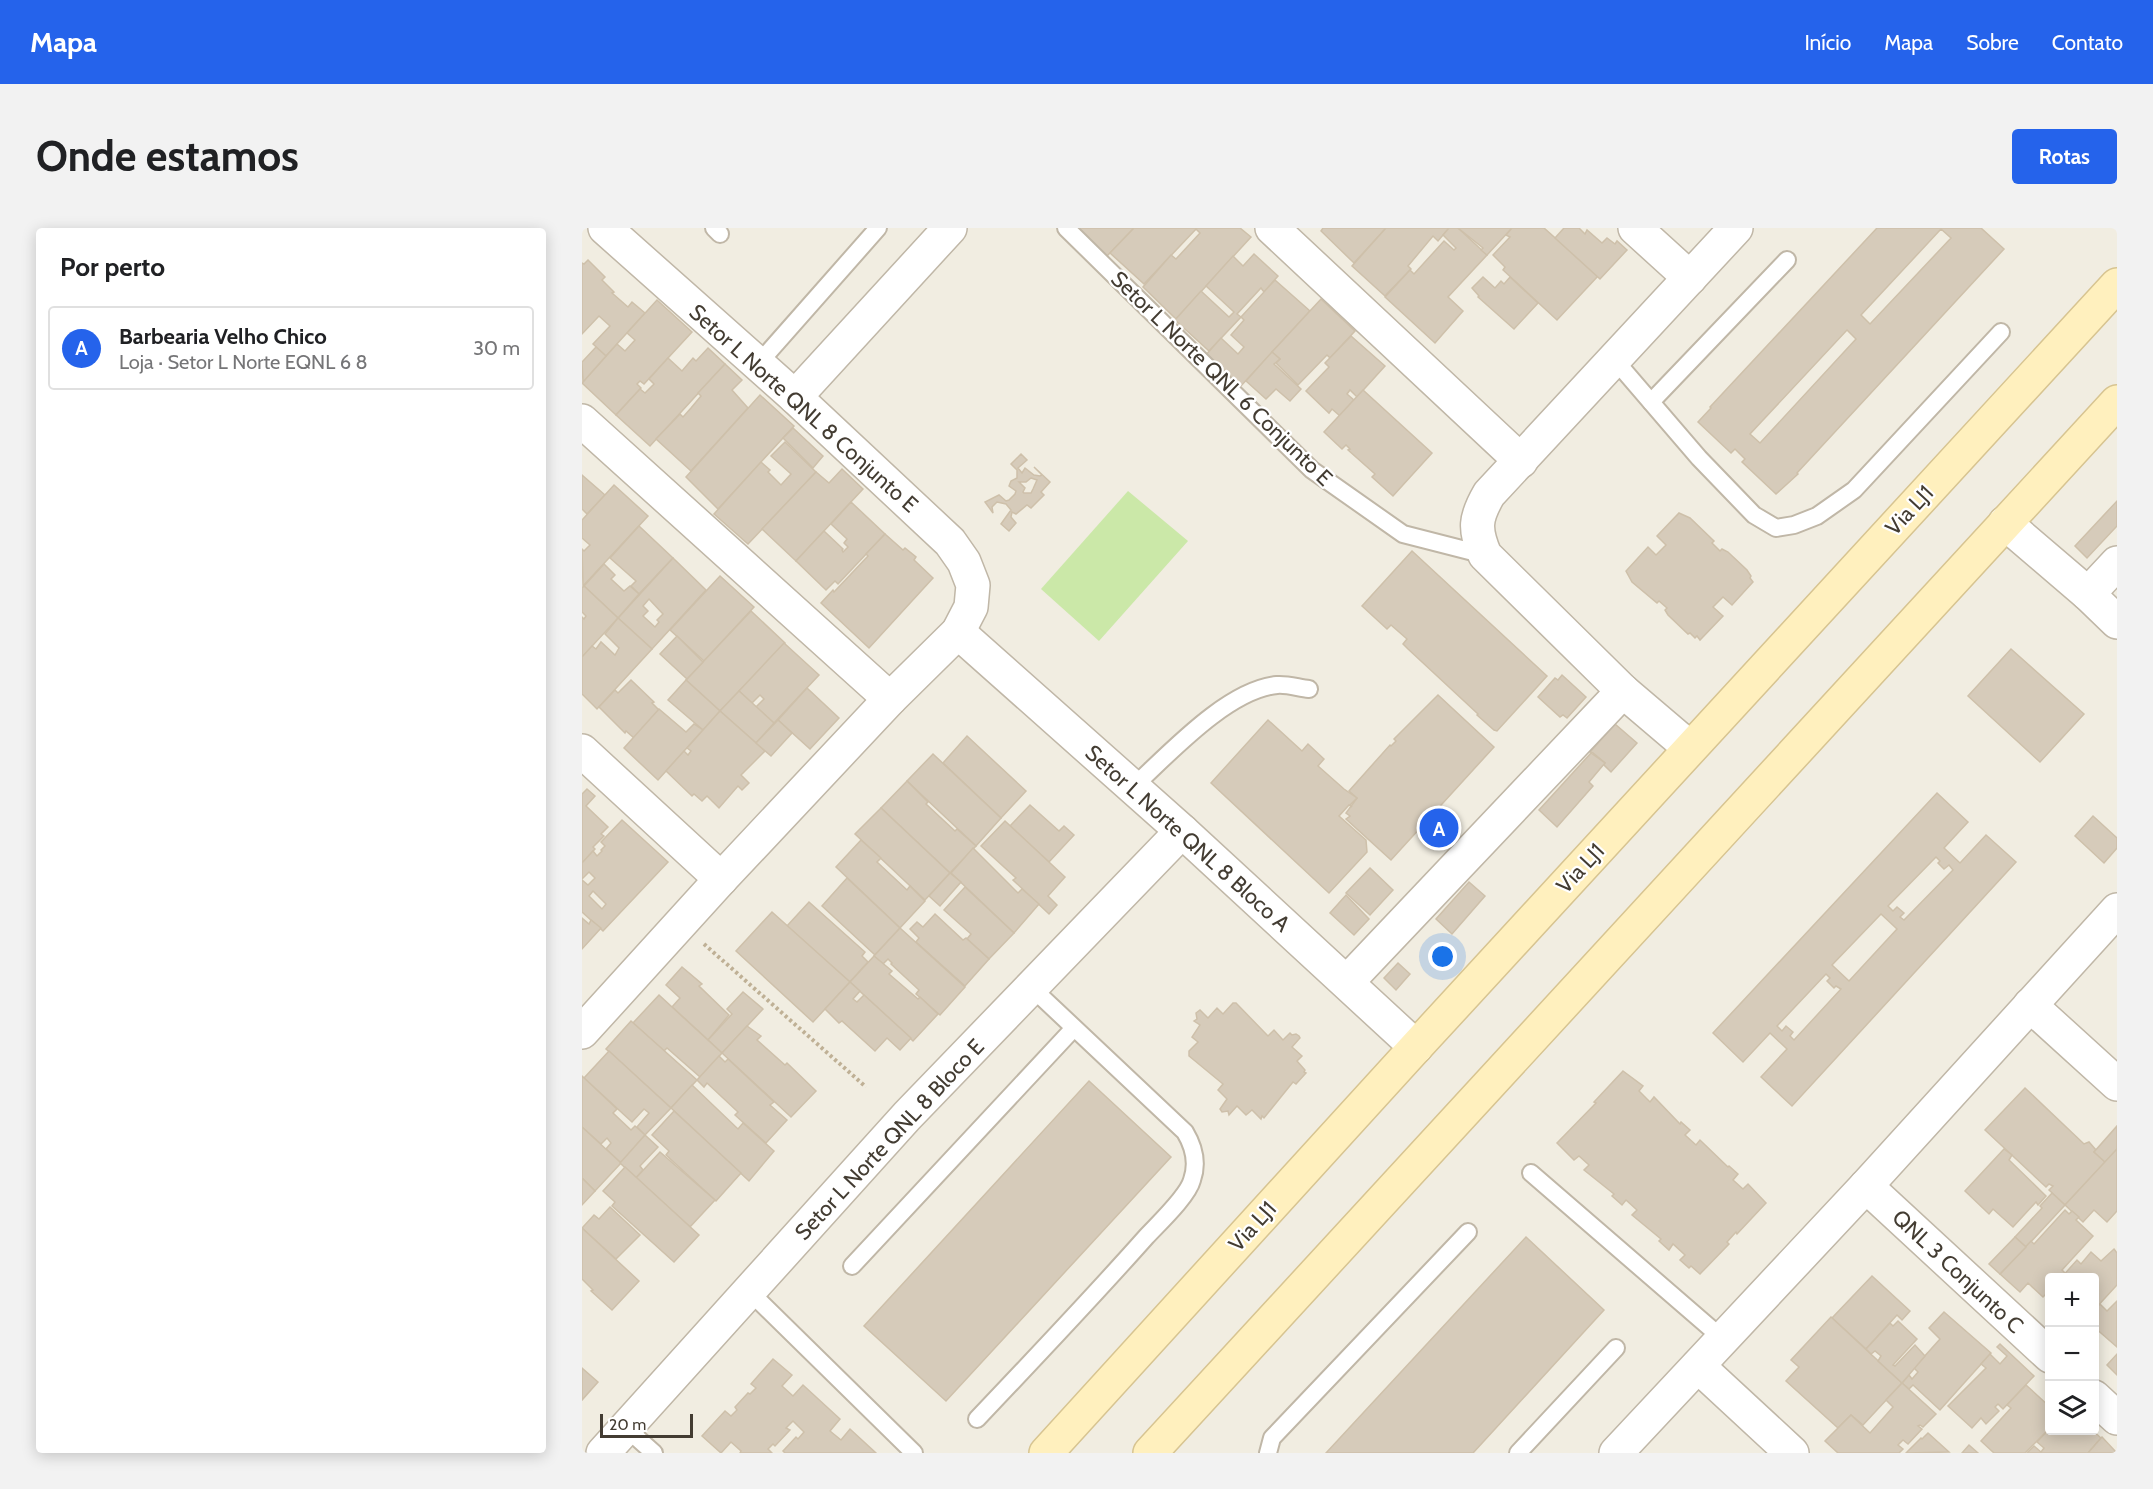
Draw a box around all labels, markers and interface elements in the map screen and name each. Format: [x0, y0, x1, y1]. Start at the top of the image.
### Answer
text: Mapa [30, 25, 97, 59]
text: Início [1804, 30, 1851, 55]
text: Mapa [1884, 30, 1933, 55]
text: Sobre [1966, 30, 2019, 55]
text: Contato [2052, 30, 2123, 55]
button: Rotas [2012, 129, 2117, 184]
text: Onde estamos [36, 130, 299, 182]
text: Por perto [60, 251, 165, 283]
street label: Setor L Norte QNL 6 Conjunto E [1105, 265, 1338, 491]
street label: Setor L Norte QNL 8 Conjunto E [684, 299, 924, 518]
text: Barbearia Velho Chico [119, 323, 327, 350]
text: A [75, 336, 88, 360]
text: 30 m [473, 336, 520, 360]
text: Loja · Setor L Norte EQNL 6 8 [119, 350, 368, 374]
street label: Via LJ1 [1880, 480, 1939, 541]
street label: Setor L Norte QNL 8 Bloco A [1080, 739, 1296, 938]
pin: A [1420, 806, 1458, 850]
street label: Via LJ1 [1551, 838, 1610, 899]
your location [1428, 942, 1457, 971]
street label: Setor L Norte QNL 8 Bloco E [789, 1033, 990, 1245]
street label: Via LJ1 [1223, 1196, 1282, 1257]
street label: QNL 3 Conjunto C [1887, 1204, 2029, 1339]
map controls [2045, 1273, 2099, 1435]
button: + [2045, 1273, 2099, 1327]
button: − [2045, 1327, 2099, 1381]
button: layers [2045, 1381, 2099, 1435]
scale bar [600, 1411, 693, 1438]
text: 20 m [609, 1415, 646, 1434]

